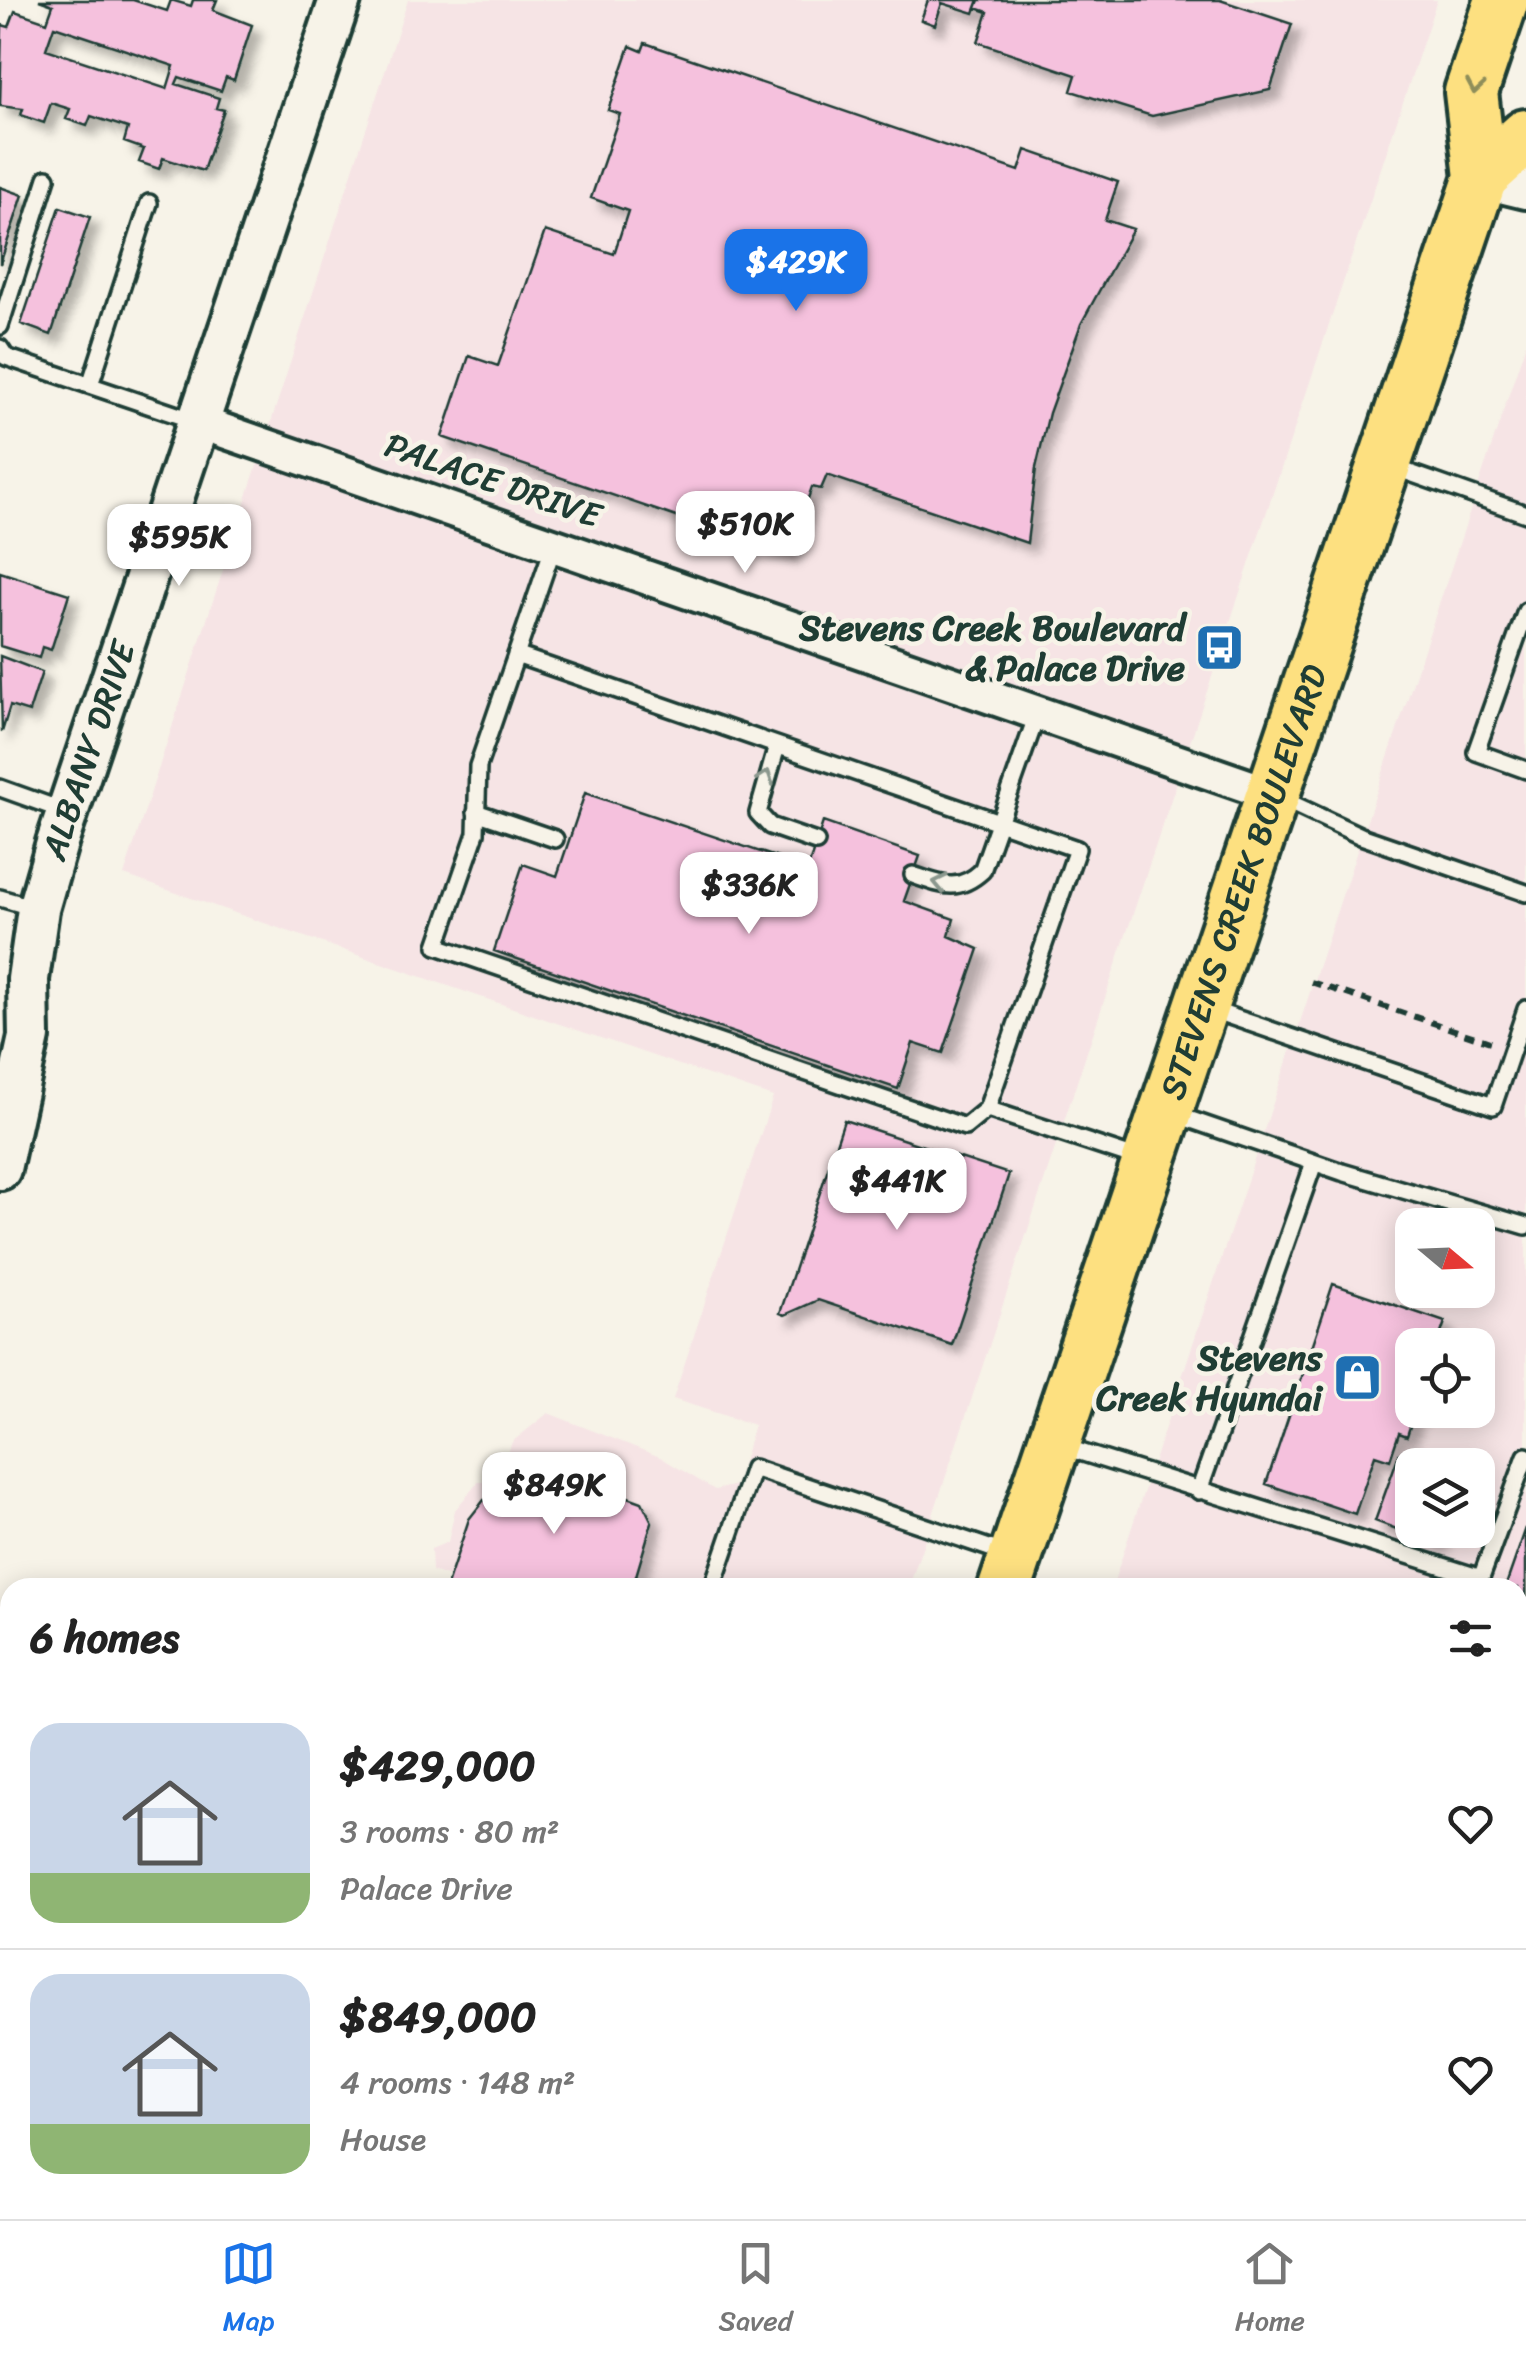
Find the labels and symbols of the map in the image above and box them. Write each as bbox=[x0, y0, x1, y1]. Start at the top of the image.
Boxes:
one-way arrow bbox=[1465, 79, 1486, 95]
pin: $429K bbox=[726, 229, 866, 314]
street label: PALACE DRIVE bbox=[376, 414, 612, 547]
pin: $510K bbox=[675, 491, 815, 576]
pin: $595K bbox=[109, 504, 249, 589]
place label: Stevens Creek Boulevard & Palace Drive bbox=[798, 597, 1189, 699]
bus stop icon: Stevens Creek Boulevard & Palace Drive bbox=[1194, 622, 1246, 674]
street label: ALBANY DRIVE bbox=[22, 630, 154, 868]
street label: STEVENS CREEK BOULEVARD bbox=[1141, 656, 1345, 1108]
one-way arrow bbox=[754, 770, 774, 787]
pin: $336K bbox=[679, 852, 819, 937]
one-way arrow bbox=[932, 873, 949, 894]
pin: $441K bbox=[827, 1148, 967, 1233]
north arrow bbox=[1395, 1208, 1495, 1308]
place label: Stevens Creek Hyundai bbox=[1095, 1327, 1324, 1429]
shop icon: Stevens Creek Hyundai bbox=[1331, 1352, 1383, 1404]
pin: $849K bbox=[484, 1452, 624, 1537]

